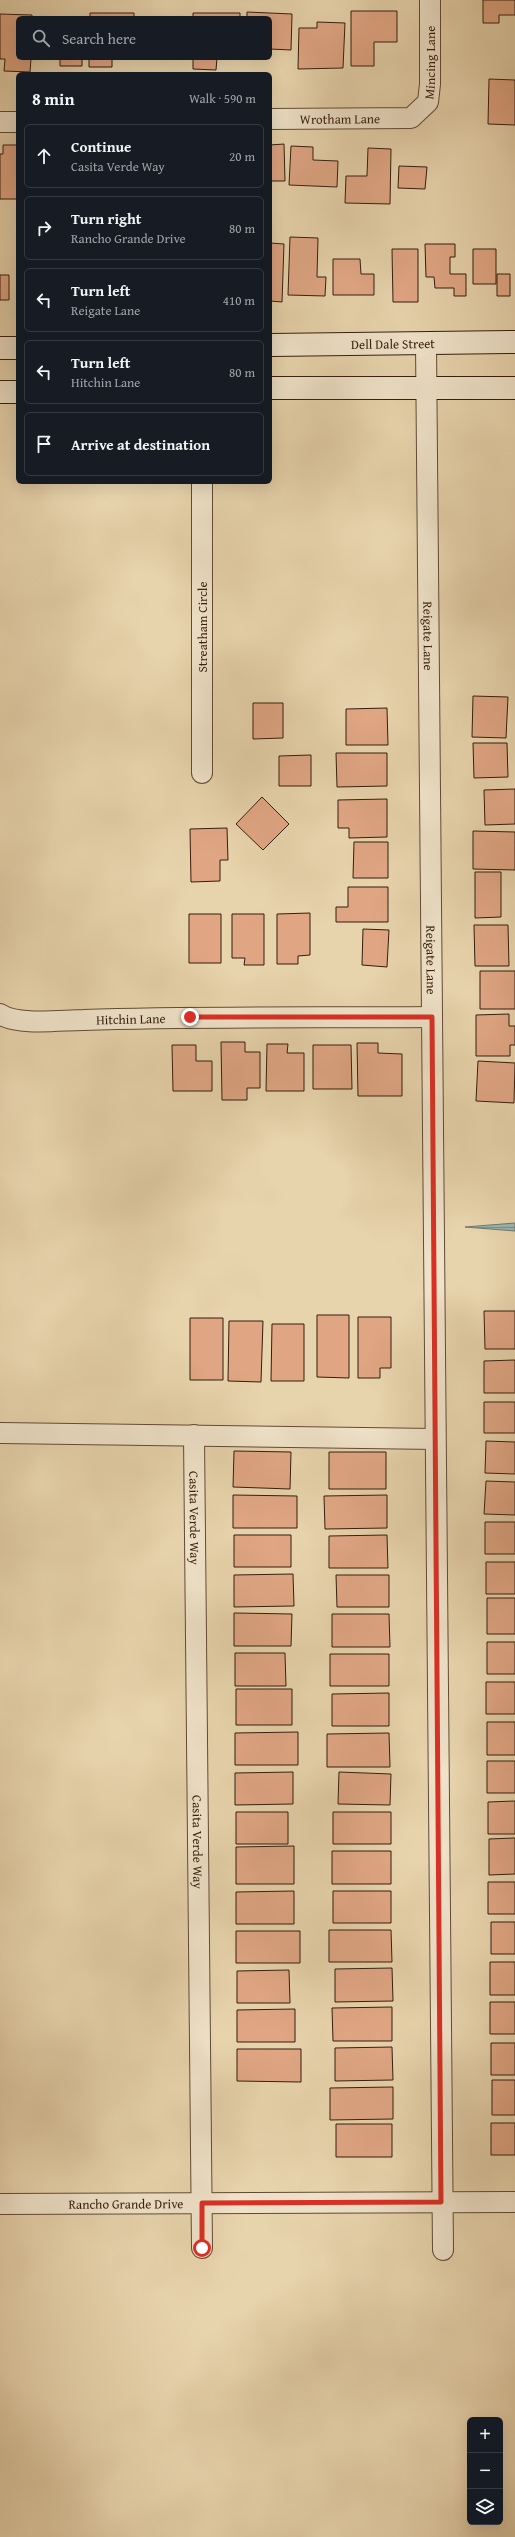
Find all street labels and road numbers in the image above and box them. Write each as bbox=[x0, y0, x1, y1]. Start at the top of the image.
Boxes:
street label: Mincing Lane bbox=[419, 26, 440, 100]
street label: Wrotham Lane bbox=[300, 109, 380, 128]
street label: Dell Dale Street bbox=[351, 333, 435, 354]
street label: Streatham Circle bbox=[193, 581, 212, 673]
street label: Reigate Lane bbox=[419, 601, 438, 671]
street label: Reigate Lane bbox=[422, 925, 441, 995]
street label: Hitchin Lane bbox=[96, 1009, 166, 1029]
street label: Casita Verde Way bbox=[185, 1471, 205, 1566]
street label: Casita Verde Way bbox=[188, 1795, 208, 1890]
street label: Rancho Grande Drive bbox=[69, 2194, 183, 2213]

